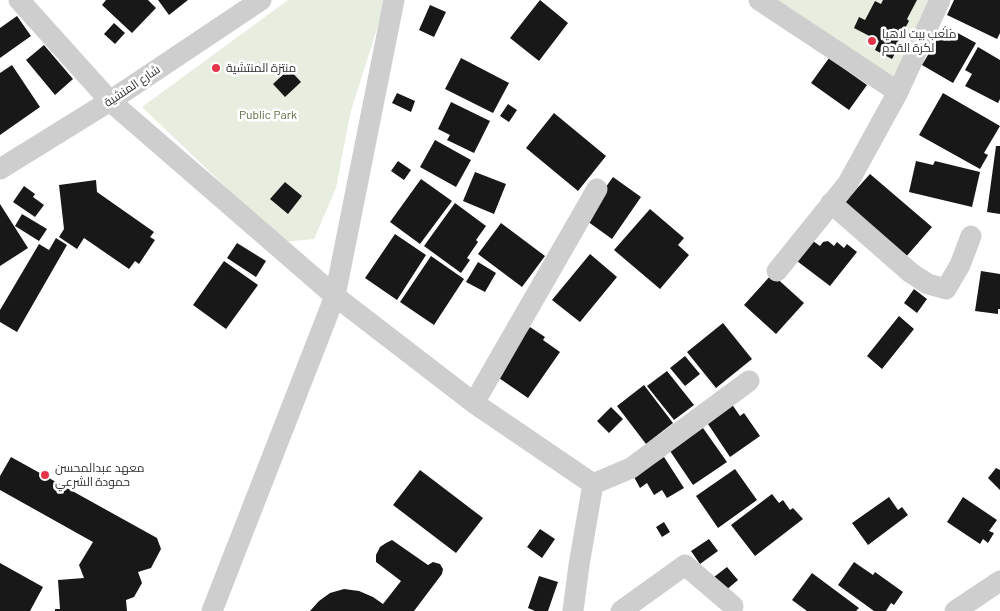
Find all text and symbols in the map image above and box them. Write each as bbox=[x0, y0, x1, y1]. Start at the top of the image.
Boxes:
place label: ملعب بيت لاهيا لكرة القدم bbox=[882, 27, 957, 55]
marker: ملعب بيت لاهيا لكرة القدم bbox=[866, 35, 878, 47]
place label: منتزة المنتشية bbox=[226, 61, 296, 75]
street label: شارع المنشية bbox=[101, 62, 163, 110]
marker: منتزة المنتشية bbox=[210, 62, 222, 74]
park label: Public Park bbox=[239, 108, 297, 122]
place label: معهد عبدالمحسن حمودة الشرعي bbox=[55, 461, 144, 489]
marker: معهد عبدالمحسن حمودة الشرعي bbox=[39, 469, 51, 481]

